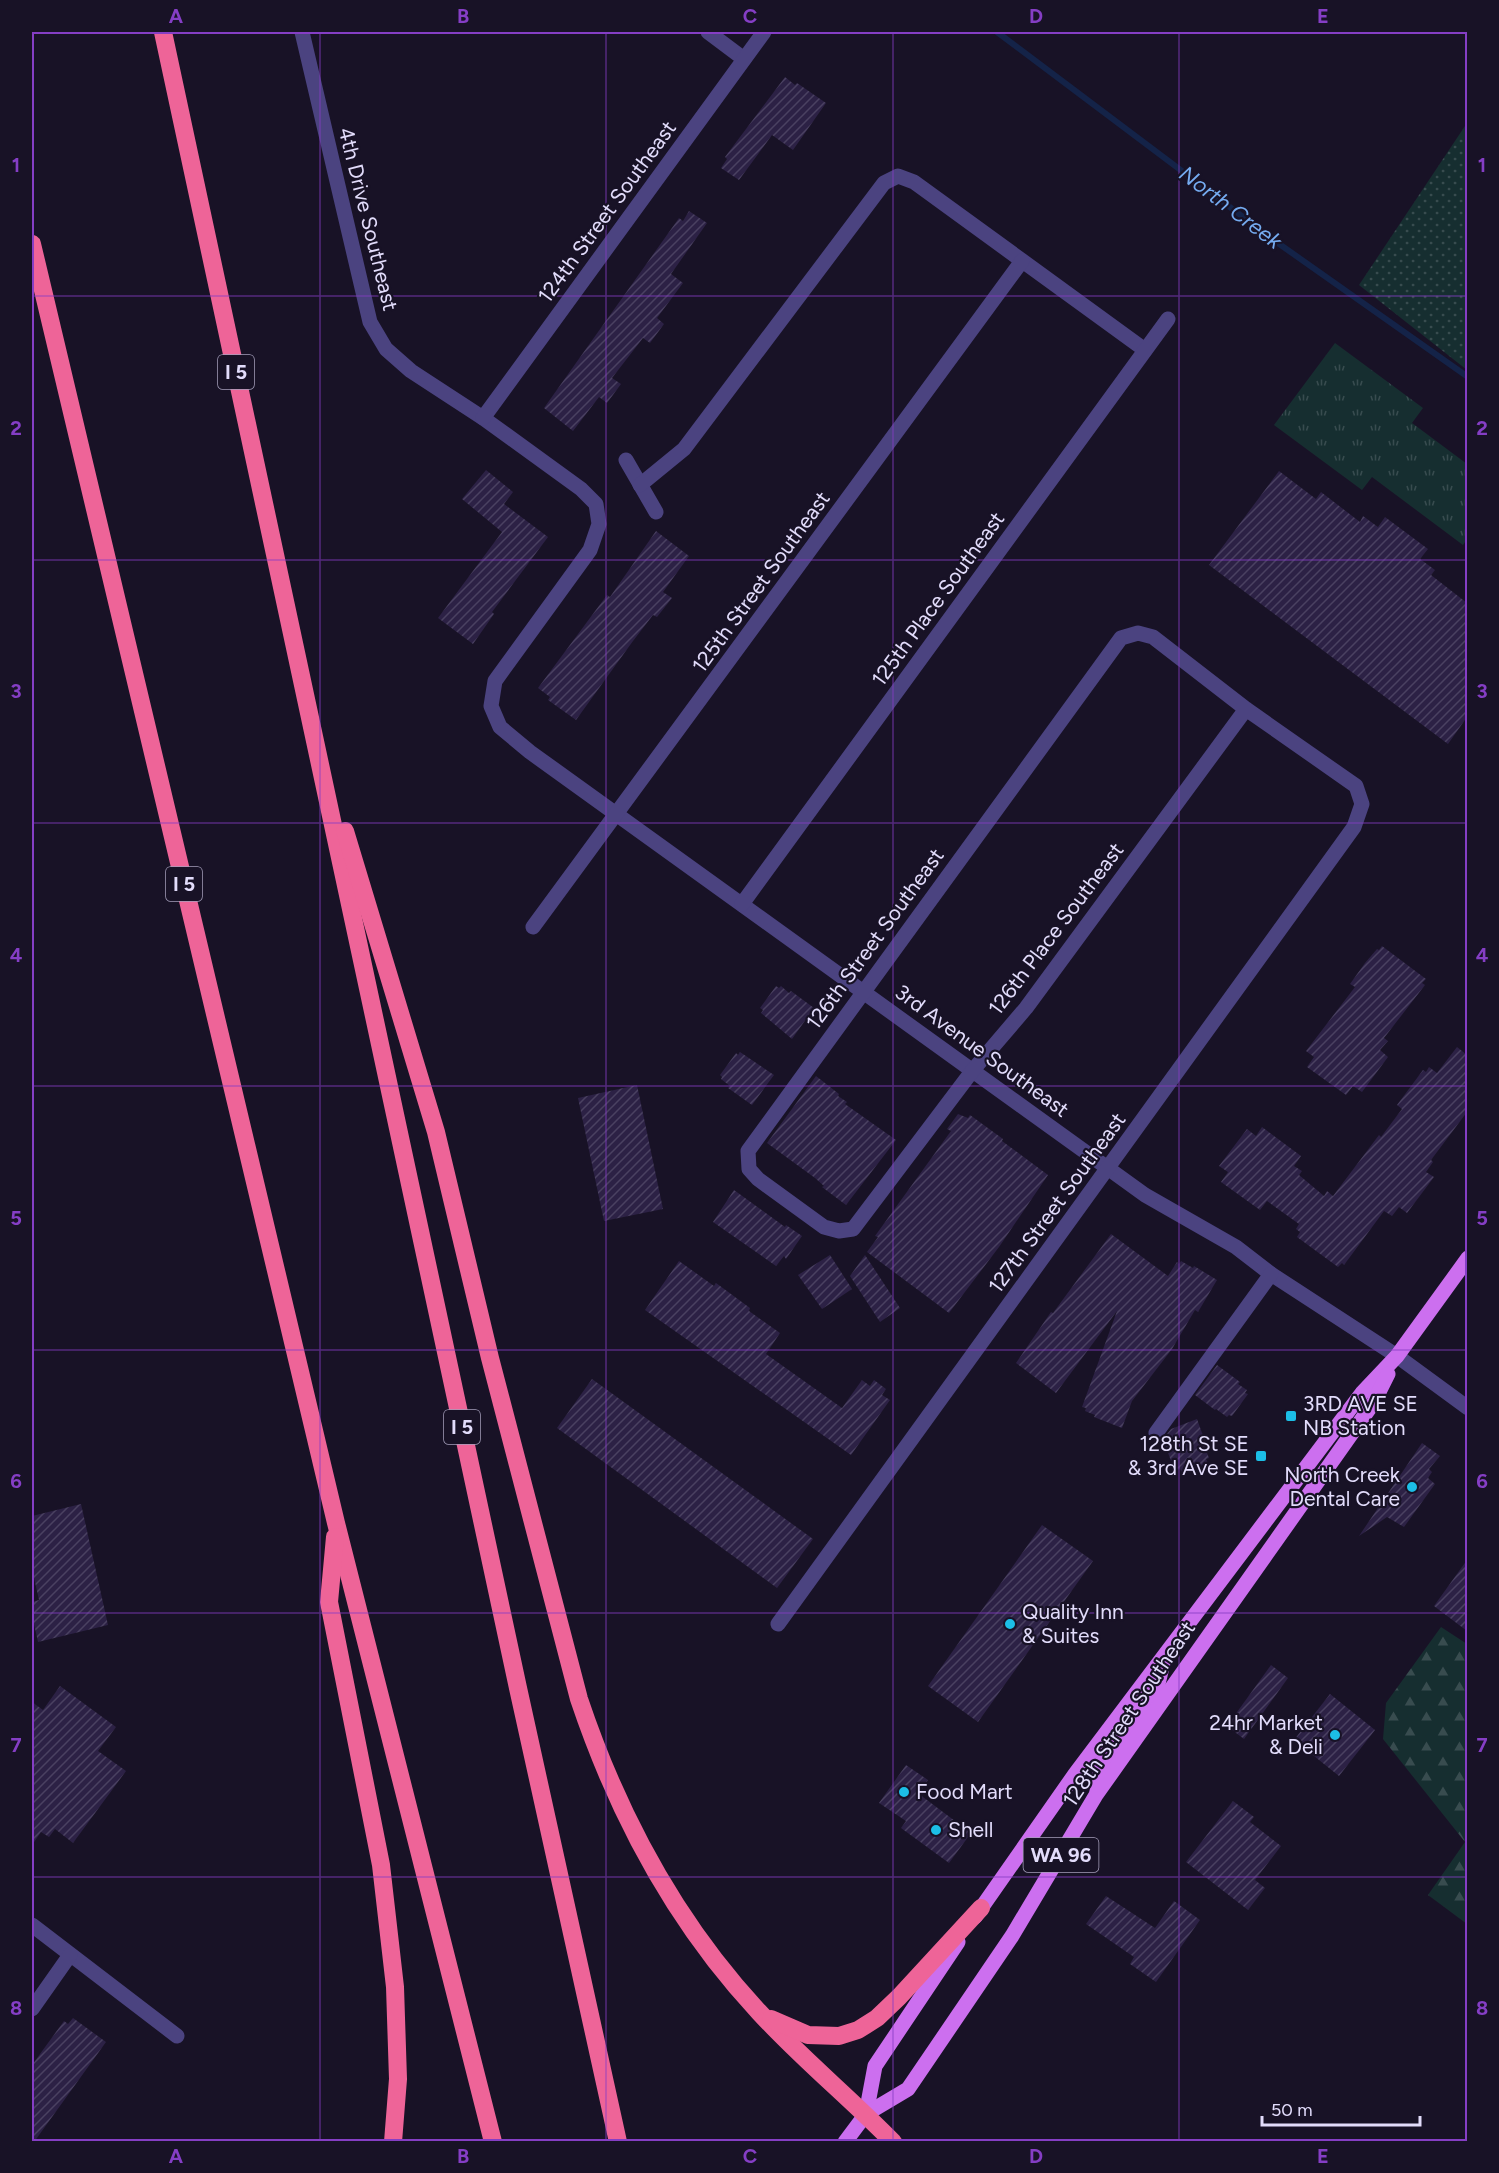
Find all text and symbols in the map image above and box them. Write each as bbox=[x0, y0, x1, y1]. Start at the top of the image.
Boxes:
text: A bbox=[169, 4, 184, 28]
text: B bbox=[457, 4, 469, 28]
text: C bbox=[743, 4, 757, 28]
text: D bbox=[1029, 4, 1043, 28]
text: E bbox=[1317, 4, 1329, 28]
street label: 124th Street Southeast bbox=[532, 116, 681, 307]
street label: 4th Drive Southeast bbox=[334, 125, 403, 313]
text: 1 bbox=[12, 153, 20, 177]
text: 1 bbox=[1478, 153, 1486, 177]
water label: North Creek bbox=[1174, 160, 1288, 256]
road number: I 5 bbox=[218, 355, 254, 389]
text: 2 bbox=[10, 416, 22, 440]
text: 2 bbox=[1476, 416, 1488, 440]
street label: 125th Street Southeast bbox=[687, 486, 835, 677]
street label: 125th Place Southeast bbox=[866, 507, 1009, 691]
text: 3 bbox=[10, 679, 22, 703]
text: 3 bbox=[1476, 679, 1488, 703]
street label: 126th Place Southeast bbox=[983, 838, 1129, 1020]
street label: 126th Street Southeast bbox=[801, 843, 949, 1034]
road number: I 5 bbox=[166, 867, 202, 901]
text: 4 bbox=[10, 943, 23, 967]
text: 4 bbox=[1476, 943, 1489, 967]
street label: 3rd Avenue Southeast bbox=[891, 979, 1074, 1122]
street label: 127th Street Southeast bbox=[983, 1108, 1130, 1298]
text: 5 bbox=[10, 1206, 22, 1230]
text: 5 bbox=[1476, 1206, 1488, 1230]
place label: 3RD AVE SE NB Station bbox=[1303, 1391, 1418, 1440]
marker: 3RD AVE SE NB Station bbox=[1284, 1409, 1298, 1423]
road number: I 5 bbox=[444, 1410, 480, 1444]
place label: 128th St SE & 3rd Ave SE bbox=[1128, 1431, 1249, 1480]
marker: 128th St SE & 3rd Ave SE bbox=[1254, 1449, 1268, 1463]
place label: North Creek Dental Care bbox=[1284, 1462, 1401, 1511]
text: 6 bbox=[10, 1469, 22, 1493]
text: 6 bbox=[1476, 1469, 1488, 1493]
marker: North Creek Dental Care bbox=[1405, 1480, 1419, 1494]
place label: Quality Inn & Suites bbox=[1022, 1599, 1124, 1648]
street label: 128th Street Southeast bbox=[1057, 1616, 1200, 1811]
marker: Quality Inn & Suites bbox=[1003, 1617, 1017, 1631]
place label: 24hr Market & Deli bbox=[1209, 1710, 1323, 1759]
marker: 24hr Market & Deli bbox=[1328, 1728, 1342, 1742]
text: 7 bbox=[10, 1733, 22, 1757]
text: 7 bbox=[1476, 1733, 1488, 1757]
place label: Food Mart bbox=[916, 1779, 1013, 1804]
marker: Food Mart bbox=[897, 1785, 911, 1799]
place label: Shell bbox=[948, 1817, 993, 1842]
marker: Shell bbox=[929, 1823, 943, 1837]
road number: WA 96 bbox=[1024, 1838, 1098, 1872]
text: 8 bbox=[10, 1996, 22, 2020]
text: 8 bbox=[1476, 1996, 1488, 2020]
scale bar bbox=[1262, 2089, 1420, 2127]
text: 50 m bbox=[1271, 2099, 1313, 2121]
text: A bbox=[169, 2144, 184, 2168]
text: B bbox=[457, 2144, 469, 2168]
text: C bbox=[743, 2144, 757, 2168]
text: D bbox=[1029, 2144, 1043, 2168]
text: E bbox=[1317, 2144, 1329, 2168]

